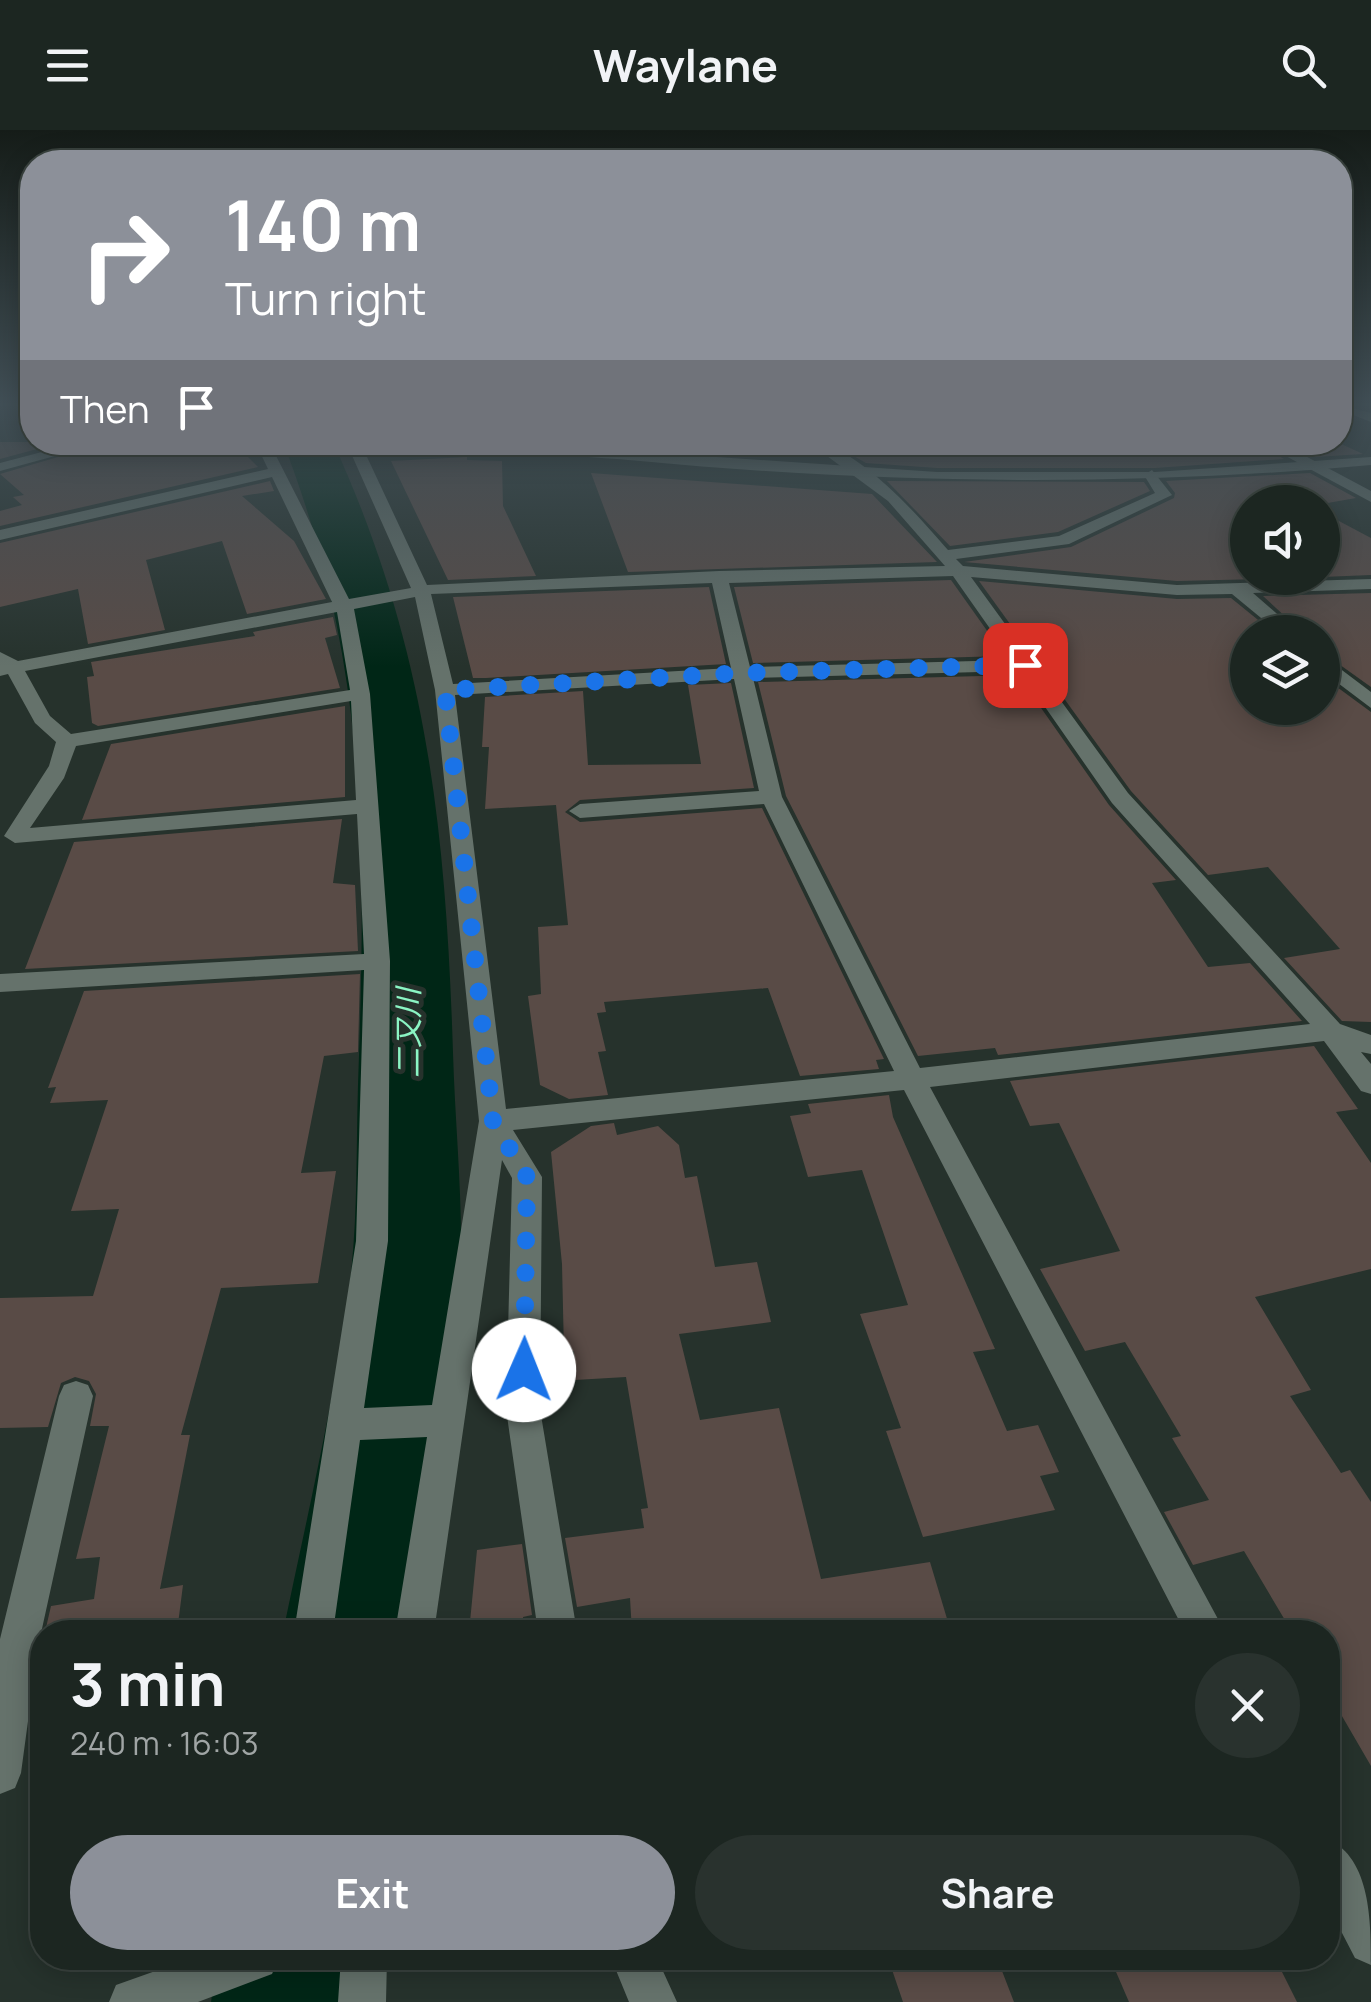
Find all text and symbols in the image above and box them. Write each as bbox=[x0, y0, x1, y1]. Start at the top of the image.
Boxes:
text: Waylane bbox=[593, 34, 778, 96]
icon: menu bbox=[40, 38, 95, 93]
icon: search bbox=[1276, 38, 1331, 93]
text: 140 m bbox=[225, 176, 421, 272]
icon: right bbox=[60, 190, 190, 320]
text: Turn right bbox=[225, 267, 426, 329]
icon: arrive bbox=[169, 380, 224, 435]
text: Then bbox=[60, 382, 149, 434]
map controls bbox=[1230, 485, 1340, 725]
button: sound bbox=[1230, 485, 1340, 595]
button: layers bbox=[1230, 615, 1340, 725]
pin bbox=[983, 623, 1068, 708]
icon: arrive bbox=[998, 638, 1053, 693]
water label: 二又川 bbox=[387, 985, 428, 1078]
position arrow bbox=[472, 1318, 576, 1422]
text: 3 min bbox=[70, 1642, 225, 1724]
button: close bbox=[1195, 1653, 1300, 1758]
text: 240 m · 16:03 bbox=[70, 1721, 259, 1765]
button: Exit bbox=[70, 1835, 675, 1950]
button: Share bbox=[695, 1835, 1300, 1950]

